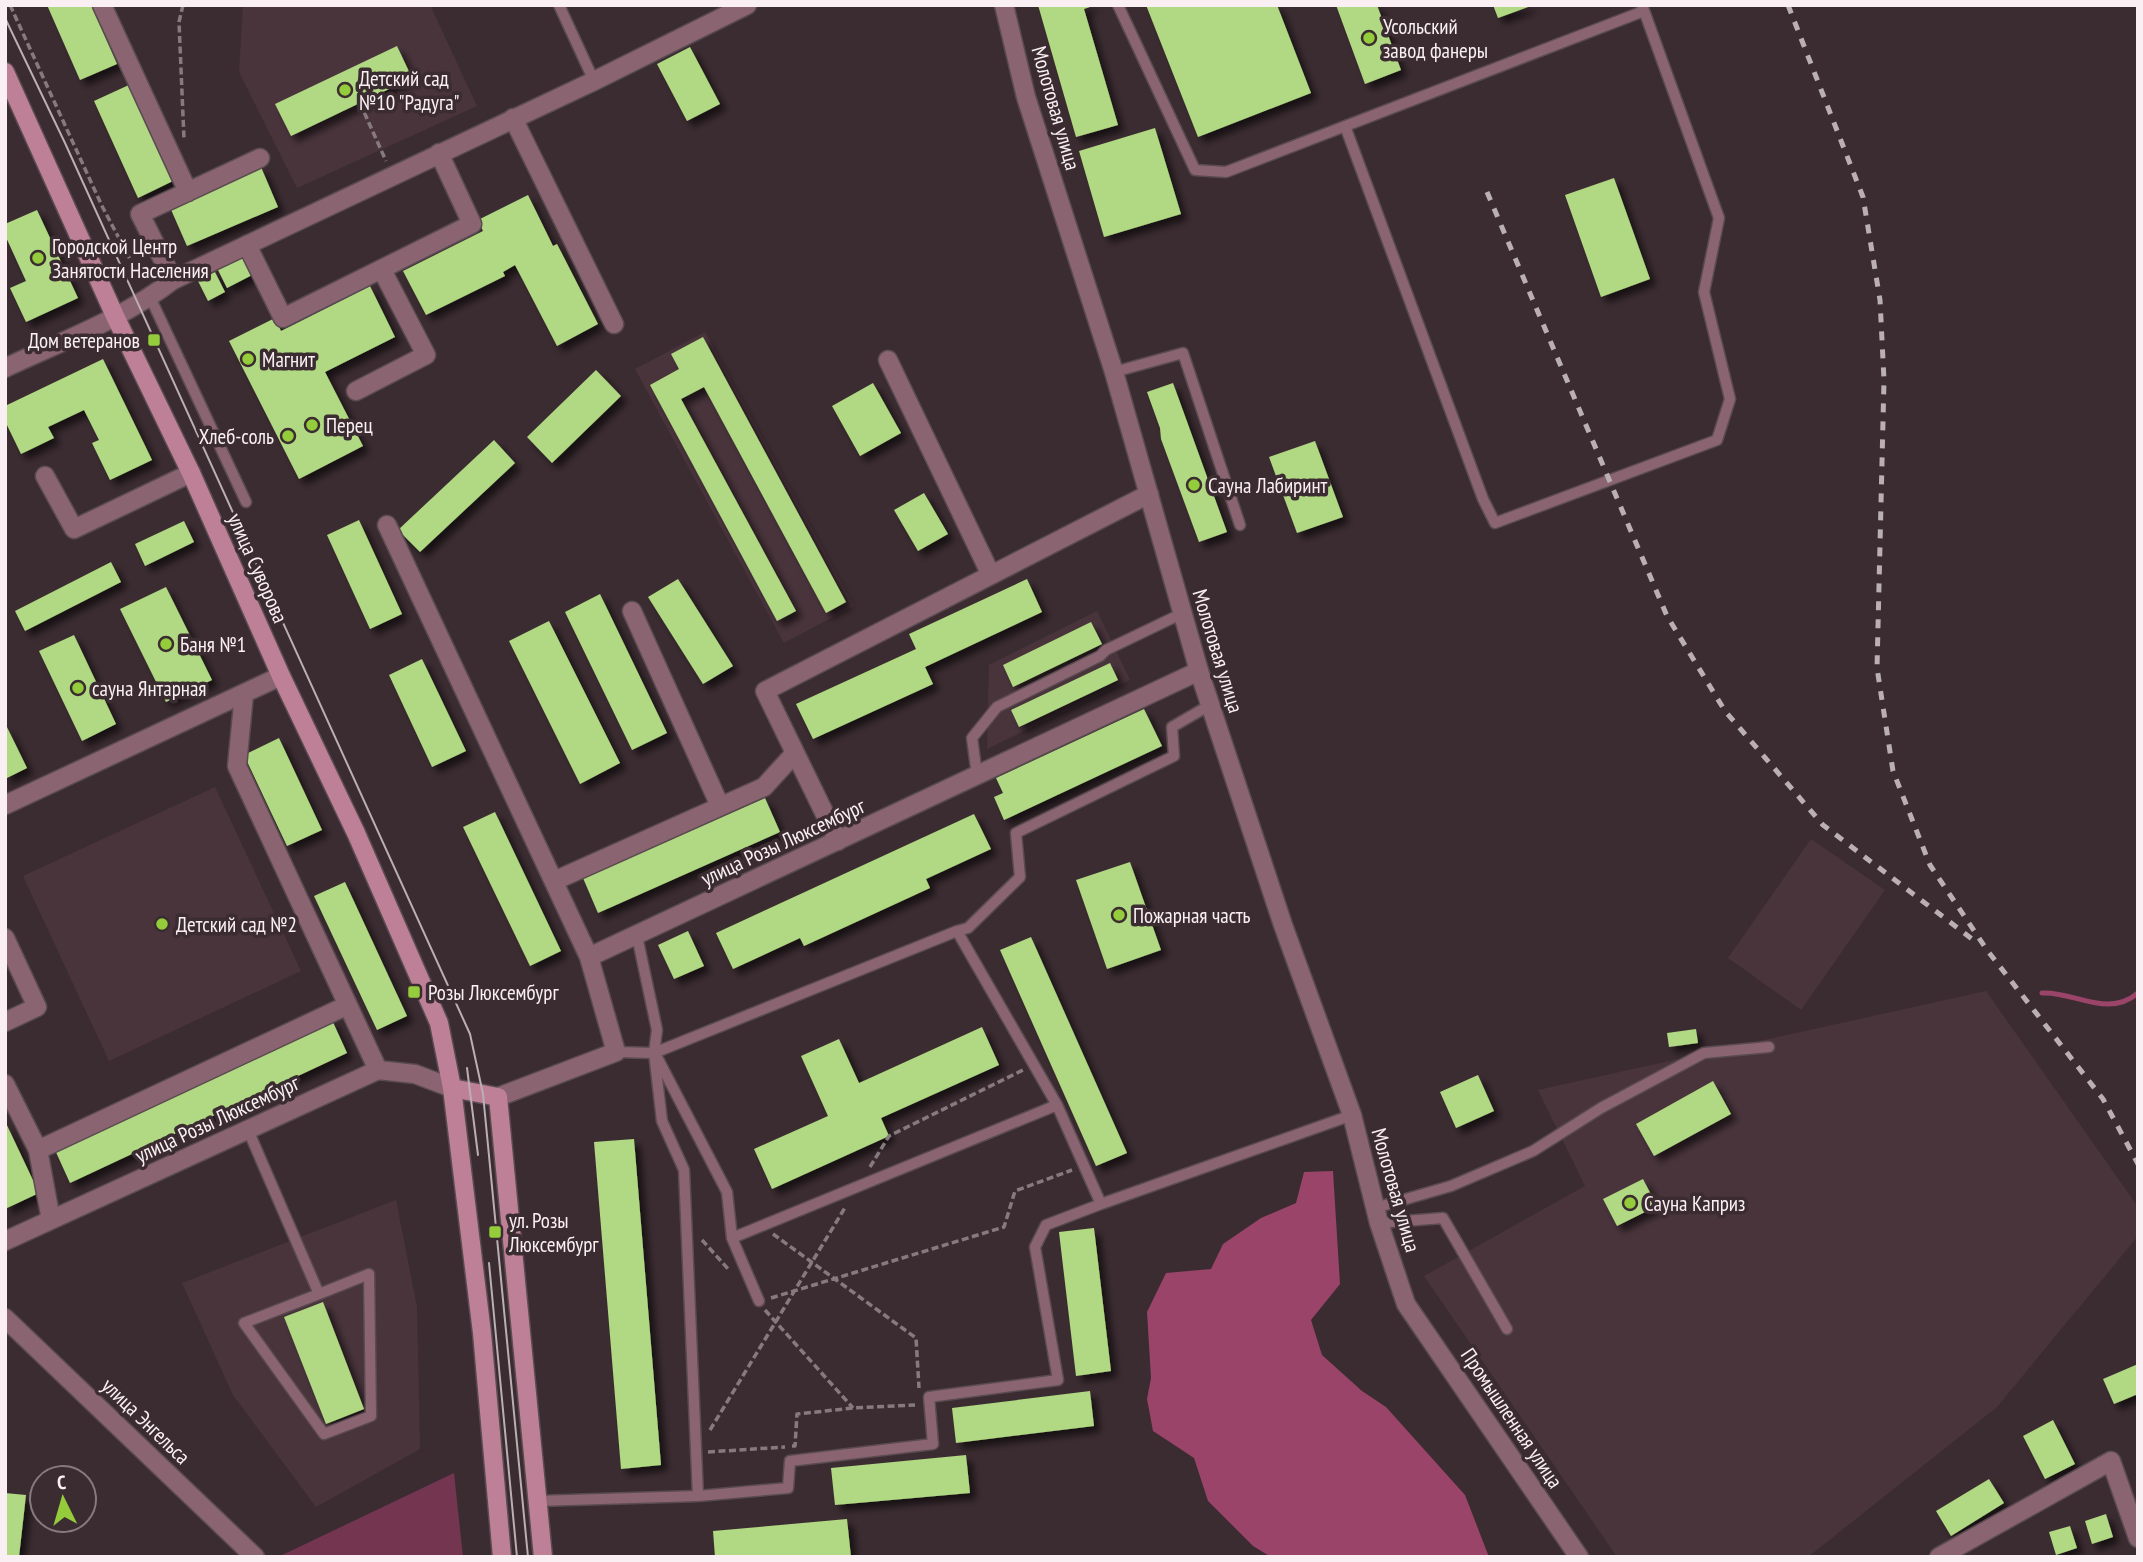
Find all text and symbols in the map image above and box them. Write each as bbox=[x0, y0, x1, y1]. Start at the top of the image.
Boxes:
place label: Усольский завод фанеры bbox=[1383, 13, 1488, 64]
marker: Усольский завод фанеры bbox=[1361, 30, 1377, 46]
street label: Молотовая улица bbox=[1025, 43, 1087, 173]
place label: Детский сад №10 "Радуга" bbox=[359, 65, 460, 116]
marker: Детский сад №10 "Радуга" bbox=[337, 82, 353, 98]
place label: Городской Центр Занятости Населения bbox=[52, 233, 209, 284]
marker: Городской Центр Занятости Населения bbox=[30, 250, 46, 266]
place label: Дом ветеранов bbox=[28, 327, 140, 354]
marker: Дом ветеранов bbox=[146, 332, 162, 348]
place label: Магнит bbox=[262, 346, 315, 373]
marker: Магнит bbox=[240, 351, 256, 367]
place label: Перец bbox=[326, 412, 373, 439]
marker: Перец bbox=[304, 417, 320, 433]
place label: Хлеб-соль bbox=[199, 423, 274, 450]
marker: Хлеб-соль bbox=[280, 428, 296, 444]
place label: Сауна Лабиринт bbox=[1208, 472, 1328, 499]
marker: Сауна Лабиринт bbox=[1186, 477, 1202, 493]
street label: улица Суворова bbox=[222, 509, 294, 627]
street label: Молотовая улица bbox=[1186, 586, 1250, 716]
place label: Баня №1 bbox=[180, 631, 246, 658]
marker: Баня №1 bbox=[158, 636, 174, 652]
place label: сауна Янтарная bbox=[92, 675, 206, 702]
marker: сауна Янтарная bbox=[70, 680, 86, 696]
street label: улица Розы Люксембург bbox=[697, 792, 870, 892]
place label: Пожарная часть bbox=[1133, 902, 1251, 929]
marker: Пожарная часть bbox=[1111, 907, 1127, 923]
place label: Детский сад №2 bbox=[176, 911, 297, 938]
marker: Детский сад №2 bbox=[154, 916, 170, 932]
place label: Розы Люксембург bbox=[428, 979, 559, 1006]
marker: Розы Люксембург bbox=[406, 984, 422, 1000]
street label: улица Розы Люксембург bbox=[131, 1069, 304, 1169]
street label: Молотовая улица bbox=[1365, 1125, 1427, 1255]
place label: Сауна Каприз bbox=[1644, 1190, 1745, 1217]
marker: Сауна Каприз bbox=[1622, 1195, 1638, 1211]
place label: ул. Розы Люксембург bbox=[508, 1207, 599, 1258]
marker: ул. Розы Люксембург bbox=[487, 1224, 503, 1240]
street label: Промышленная улица bbox=[1455, 1343, 1569, 1493]
street label: улица Энгельса bbox=[96, 1372, 196, 1470]
north arrow bbox=[28, 1464, 98, 1534]
text: С bbox=[56, 1470, 67, 1494]

